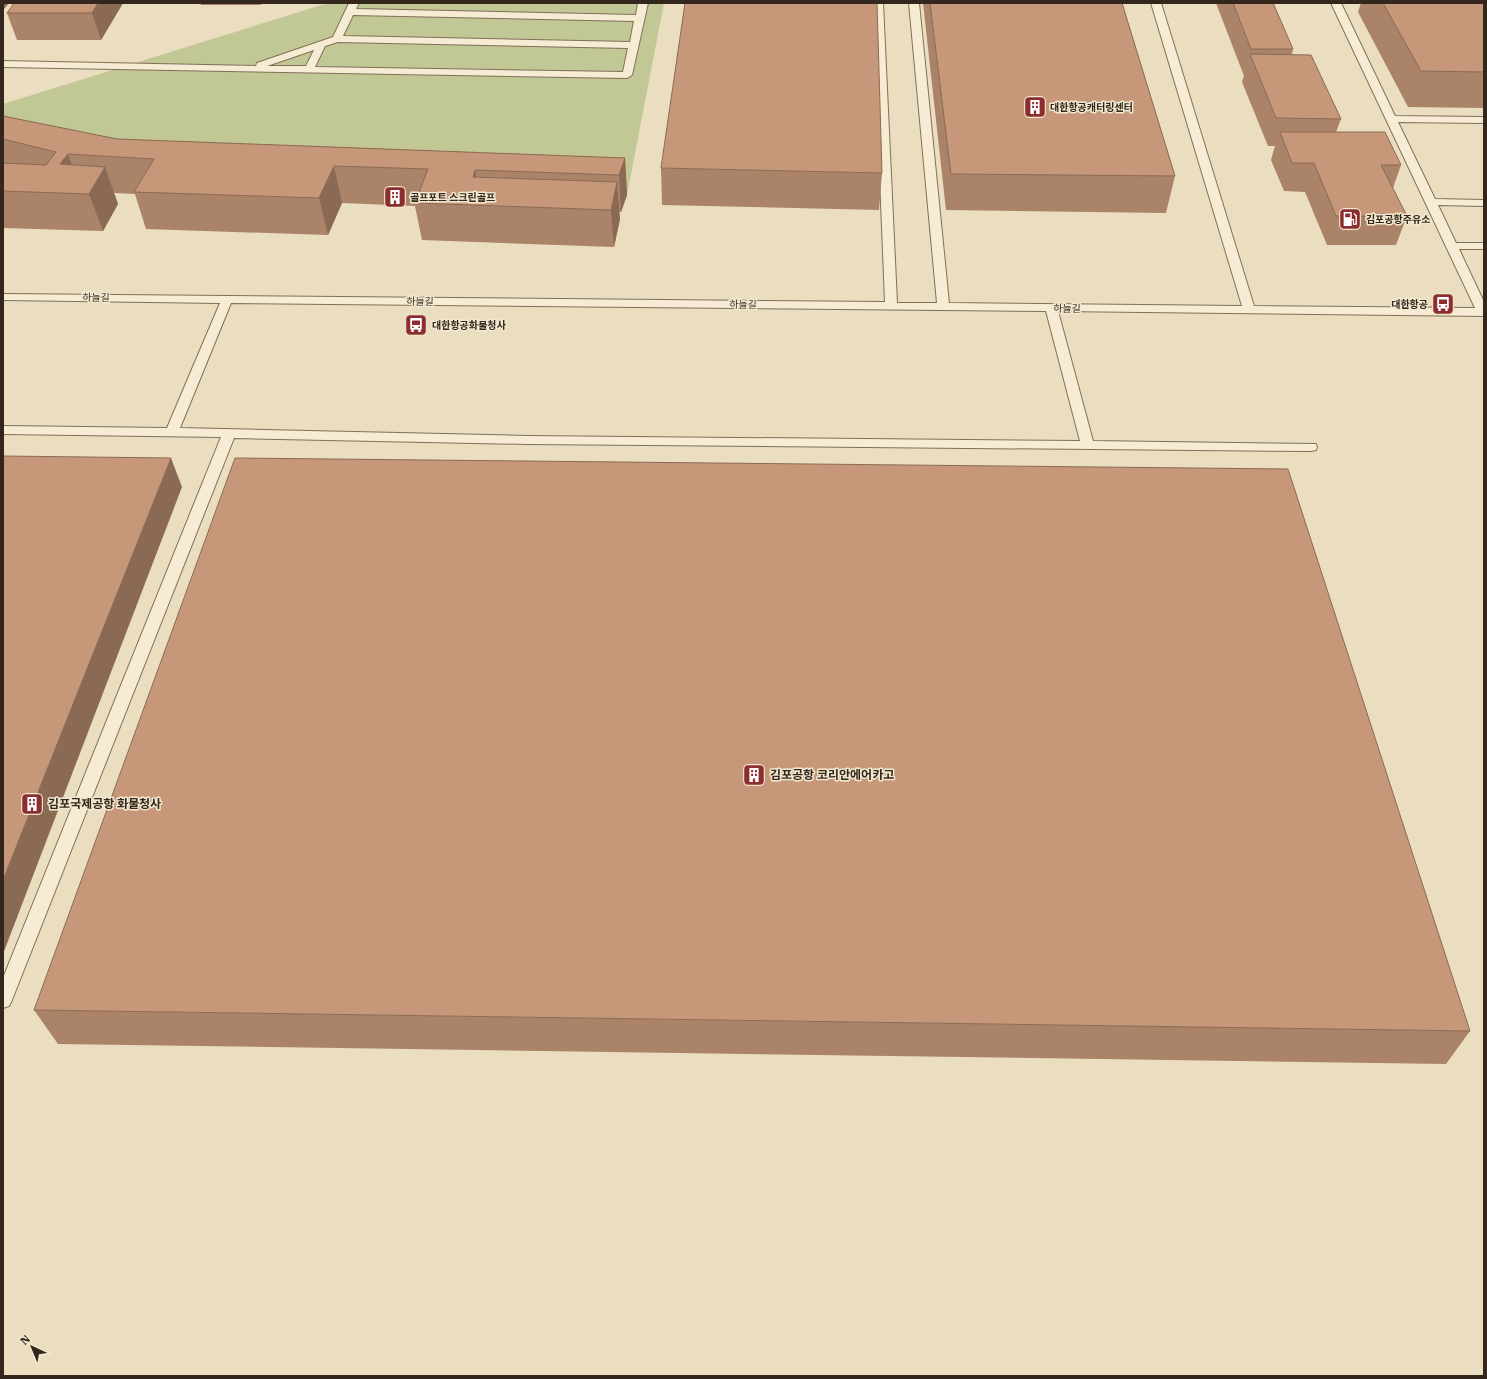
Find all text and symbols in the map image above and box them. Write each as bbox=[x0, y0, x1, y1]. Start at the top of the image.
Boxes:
building icon: 대한항공캐터링센터 bbox=[1022, 94, 1048, 120]
place label: 대한항공캐터링센터 bbox=[1050, 101, 1133, 114]
building icon: 골프포트 스크린골프 bbox=[382, 184, 408, 210]
place label: 골프포트 스크린골프 bbox=[410, 191, 495, 204]
fuel station icon: 김포공항주유소 bbox=[1337, 206, 1363, 232]
place label: 김포공항주유소 bbox=[1366, 213, 1430, 226]
street label: 하늘길 bbox=[82, 291, 110, 304]
bus stop icon: 대한항공 bbox=[1430, 291, 1456, 317]
street label: 하늘길 bbox=[406, 295, 434, 308]
street label: 하늘길 bbox=[729, 298, 757, 311]
place label: 대한항공 bbox=[1391, 298, 1428, 311]
street label: 하늘길 bbox=[1053, 302, 1081, 315]
bus stop icon: 대한항공화물청사 bbox=[403, 312, 429, 338]
place label: 대한항공화물청사 bbox=[432, 319, 506, 332]
building icon: 김포공항 코리안에어카고 bbox=[741, 762, 767, 788]
place label: 김포공항 코리안에어카고 bbox=[770, 767, 894, 782]
building icon: 김포국제공항 화물청사 bbox=[19, 791, 45, 817]
place label: 김포국제공항 화물청사 bbox=[48, 796, 161, 811]
north arrow bbox=[12, 1327, 52, 1367]
text: N bbox=[17, 1332, 33, 1348]

